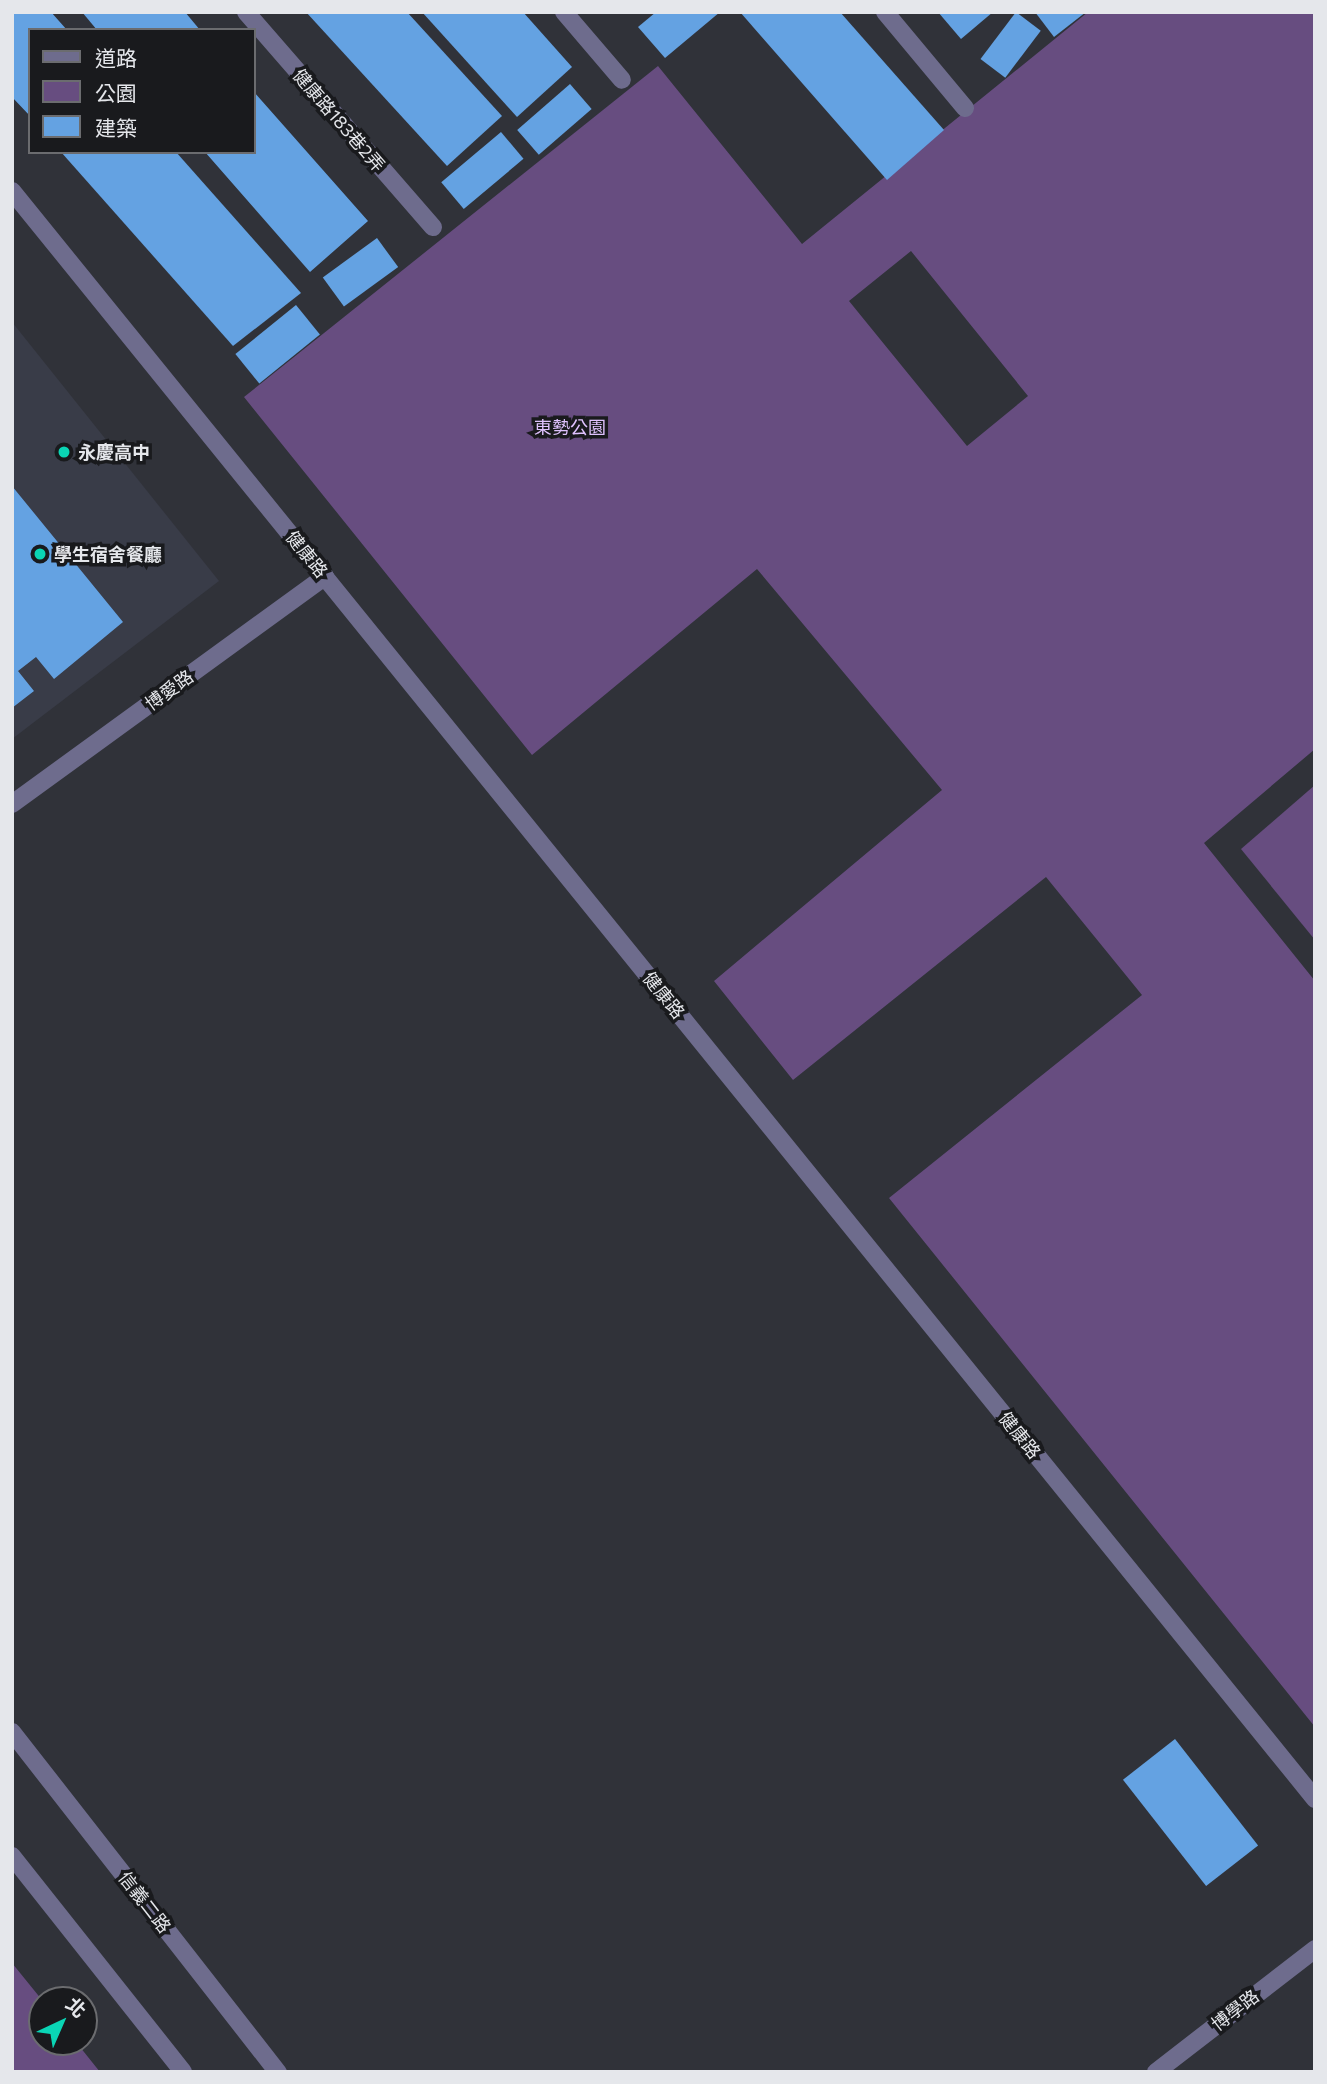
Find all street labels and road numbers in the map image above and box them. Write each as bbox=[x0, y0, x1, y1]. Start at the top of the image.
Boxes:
street label: 健康路183巷2弄 bbox=[289, 64, 389, 176]
street label: 健康路 bbox=[282, 526, 332, 582]
street label: 博愛路 bbox=[141, 665, 197, 715]
street label: 健康路 bbox=[639, 967, 689, 1023]
street label: 健康路 bbox=[995, 1407, 1045, 1463]
street label: 信義二路 bbox=[114, 1867, 176, 1937]
street label: 博學路 bbox=[1207, 1985, 1263, 2035]

